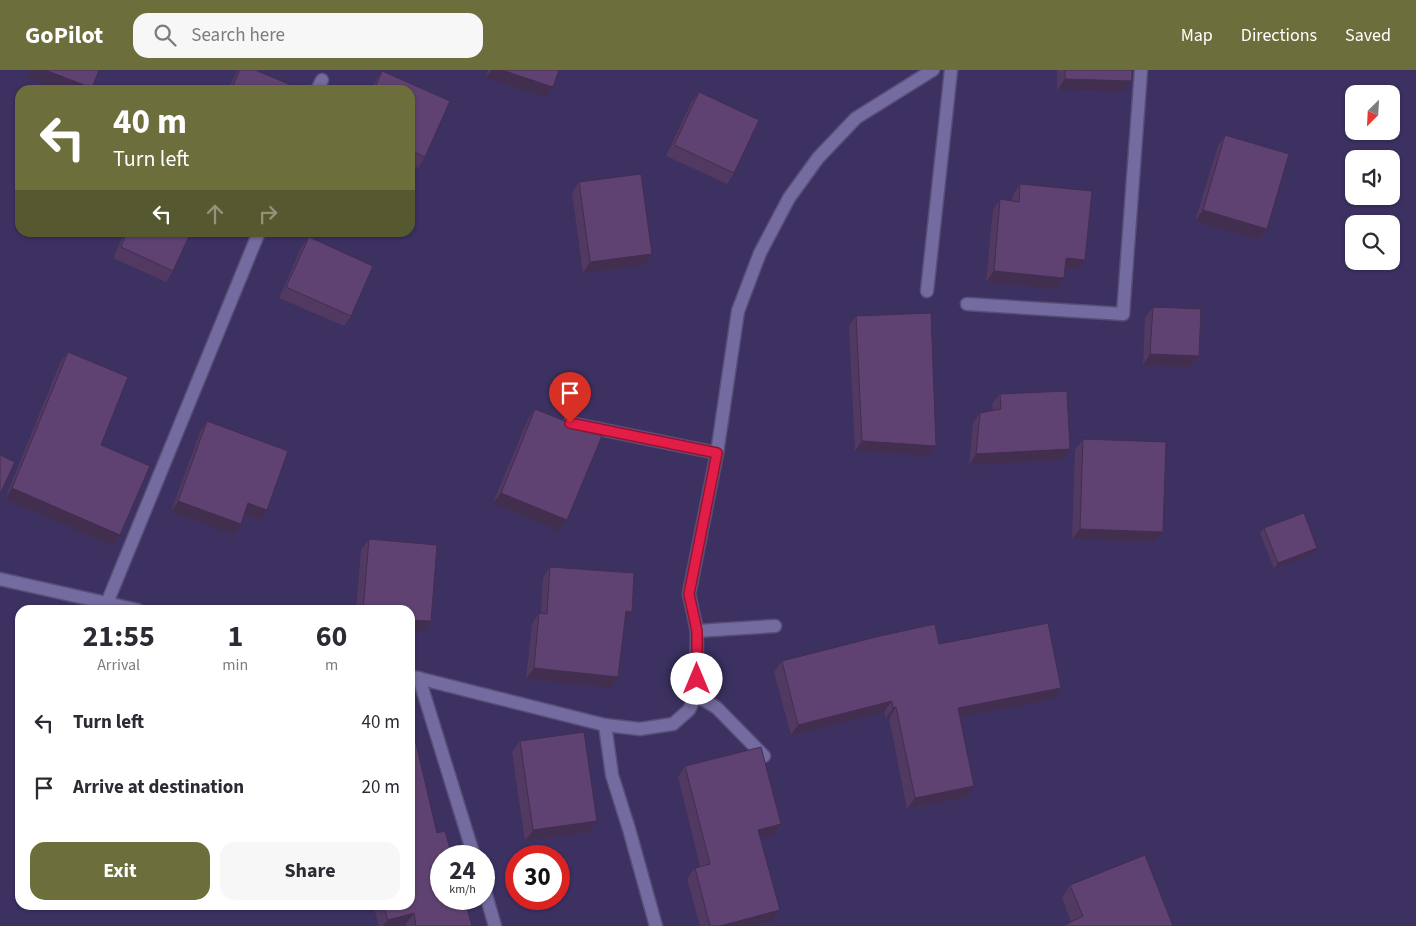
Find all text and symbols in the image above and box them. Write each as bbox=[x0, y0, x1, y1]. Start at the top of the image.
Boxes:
search box bbox=[133, 13, 483, 58]
text: GoPilot bbox=[25, 18, 103, 53]
icon: search bbox=[151, 21, 179, 49]
text: Search here bbox=[191, 22, 285, 49]
text: Map bbox=[1181, 23, 1213, 48]
text: Directions bbox=[1241, 23, 1317, 48]
text: Saved bbox=[1345, 23, 1391, 48]
north arrow bbox=[1345, 85, 1400, 140]
map controls bbox=[1345, 85, 1400, 270]
text: 40 m bbox=[113, 97, 187, 147]
icon: left bbox=[30, 105, 95, 170]
text: Turn left bbox=[113, 143, 189, 175]
button: sound bbox=[1345, 150, 1400, 205]
icon: left bbox=[148, 200, 176, 228]
icon: ahead bbox=[201, 200, 229, 228]
icon: right bbox=[254, 200, 282, 228]
button: search bbox=[1345, 215, 1400, 270]
pin bbox=[549, 372, 591, 423]
icon: arrive bbox=[556, 379, 584, 407]
text: 21:55 bbox=[82, 615, 155, 658]
text: 1 bbox=[227, 615, 243, 658]
text: 60 bbox=[316, 615, 347, 658]
position arrow bbox=[670, 652, 722, 704]
text: Arrival bbox=[97, 654, 140, 676]
text: min bbox=[222, 654, 248, 676]
text: m bbox=[325, 654, 338, 676]
icon: left bbox=[30, 709, 58, 737]
text: Turn left bbox=[73, 709, 144, 736]
text: 40 m bbox=[362, 709, 400, 736]
icon: arrive bbox=[30, 774, 58, 802]
text: Arrive at destination bbox=[73, 774, 244, 801]
text: 20 m bbox=[362, 774, 400, 801]
button: Exit bbox=[30, 842, 210, 900]
button: Share bbox=[220, 842, 400, 900]
speed limit sign: 30 bbox=[505, 845, 570, 910]
text: 24 bbox=[449, 853, 476, 889]
text: km/h bbox=[449, 881, 476, 898]

